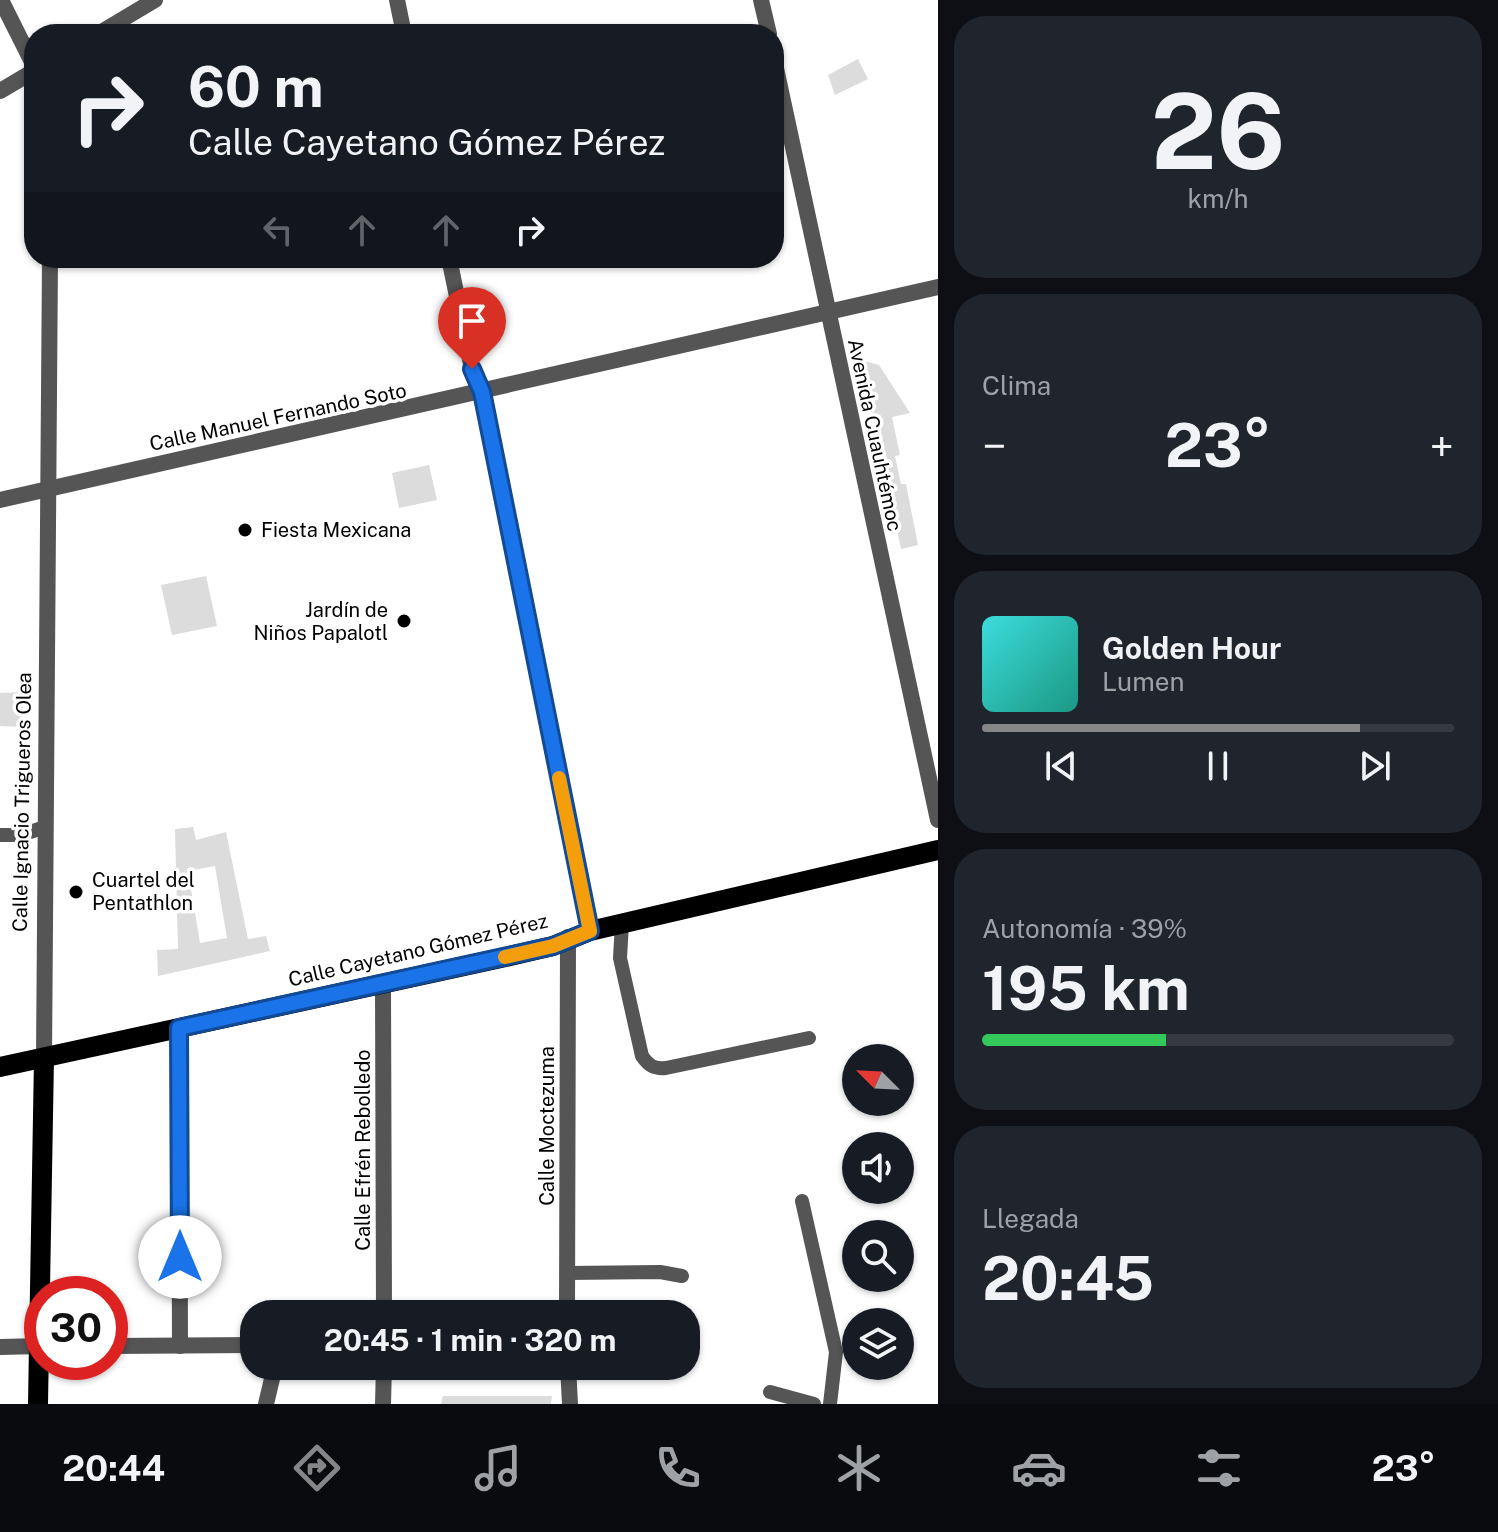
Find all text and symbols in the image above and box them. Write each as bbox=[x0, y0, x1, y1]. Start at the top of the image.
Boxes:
text: 60 m bbox=[188, 54, 324, 120]
icon: right bbox=[56, 56, 160, 160]
text: 26 bbox=[1151, 70, 1285, 192]
text: Calle Cayetano Gómez Pérez bbox=[188, 121, 665, 163]
text: km/h bbox=[1187, 183, 1249, 214]
icon: left bbox=[256, 208, 300, 252]
icon: ahead bbox=[340, 208, 384, 252]
icon: ahead bbox=[424, 208, 468, 252]
icon: right bbox=[508, 208, 552, 252]
pin bbox=[438, 287, 506, 369]
icon: arrive bbox=[450, 299, 494, 343]
street label: Avenida Cuauhtémoc bbox=[843, 337, 907, 533]
text: Clima bbox=[982, 370, 1051, 401]
street label: Calle Manuel Fernando Soto bbox=[147, 378, 409, 456]
text: 23° bbox=[1165, 410, 1271, 481]
text: − bbox=[982, 420, 1006, 472]
text: + bbox=[1430, 420, 1454, 472]
place label: Fiesta Mexicana bbox=[261, 518, 411, 542]
marker: Fiesta Mexicana bbox=[236, 521, 254, 539]
place label: Jardín de Niños Papalotl bbox=[253, 598, 388, 645]
marker: Jardín de Niños Papalotl bbox=[395, 612, 413, 630]
text: Golden Hour bbox=[1102, 630, 1281, 666]
text: Lumen bbox=[1102, 666, 1185, 697]
street label: Calle Ignacio Trigueros Olea bbox=[8, 672, 36, 932]
icon: previous bbox=[1039, 744, 1083, 788]
icon: pause bbox=[1196, 744, 1240, 788]
icon: next bbox=[1353, 744, 1397, 788]
place label: Cuartel del Pentathlon bbox=[92, 868, 195, 915]
marker: Cuartel del Pentathlon bbox=[67, 883, 85, 901]
street label: Calle Cayetano Gómez Pérez bbox=[286, 908, 550, 992]
text: Autonomía · 39% bbox=[982, 913, 1187, 944]
text: 195 km bbox=[982, 953, 1190, 1024]
north arrow bbox=[842, 1044, 914, 1116]
map controls bbox=[842, 1044, 914, 1380]
street label: Calle Moctezuma bbox=[535, 1046, 559, 1206]
street label: Calle Efrén Rebolledo bbox=[351, 1049, 375, 1251]
button: sound bbox=[842, 1132, 914, 1204]
text: Llegada bbox=[982, 1203, 1079, 1234]
position arrow bbox=[138, 1215, 222, 1299]
button: search bbox=[842, 1220, 914, 1292]
text: 20:45 bbox=[982, 1243, 1154, 1314]
speed limit sign: 30 bbox=[24, 1276, 128, 1380]
button: layers bbox=[842, 1308, 914, 1380]
text: 20:45 · 1 min · 320 m bbox=[324, 1322, 616, 1358]
icon: directions bbox=[289, 1440, 345, 1496]
icon: music bbox=[470, 1440, 526, 1496]
icon: phone bbox=[650, 1440, 706, 1496]
icon: climate bbox=[831, 1440, 887, 1496]
icon: car bbox=[1011, 1440, 1067, 1496]
icon: filters bbox=[1191, 1440, 1247, 1496]
text: 20:44 bbox=[62, 1447, 165, 1489]
text: 23° bbox=[1372, 1447, 1436, 1489]

